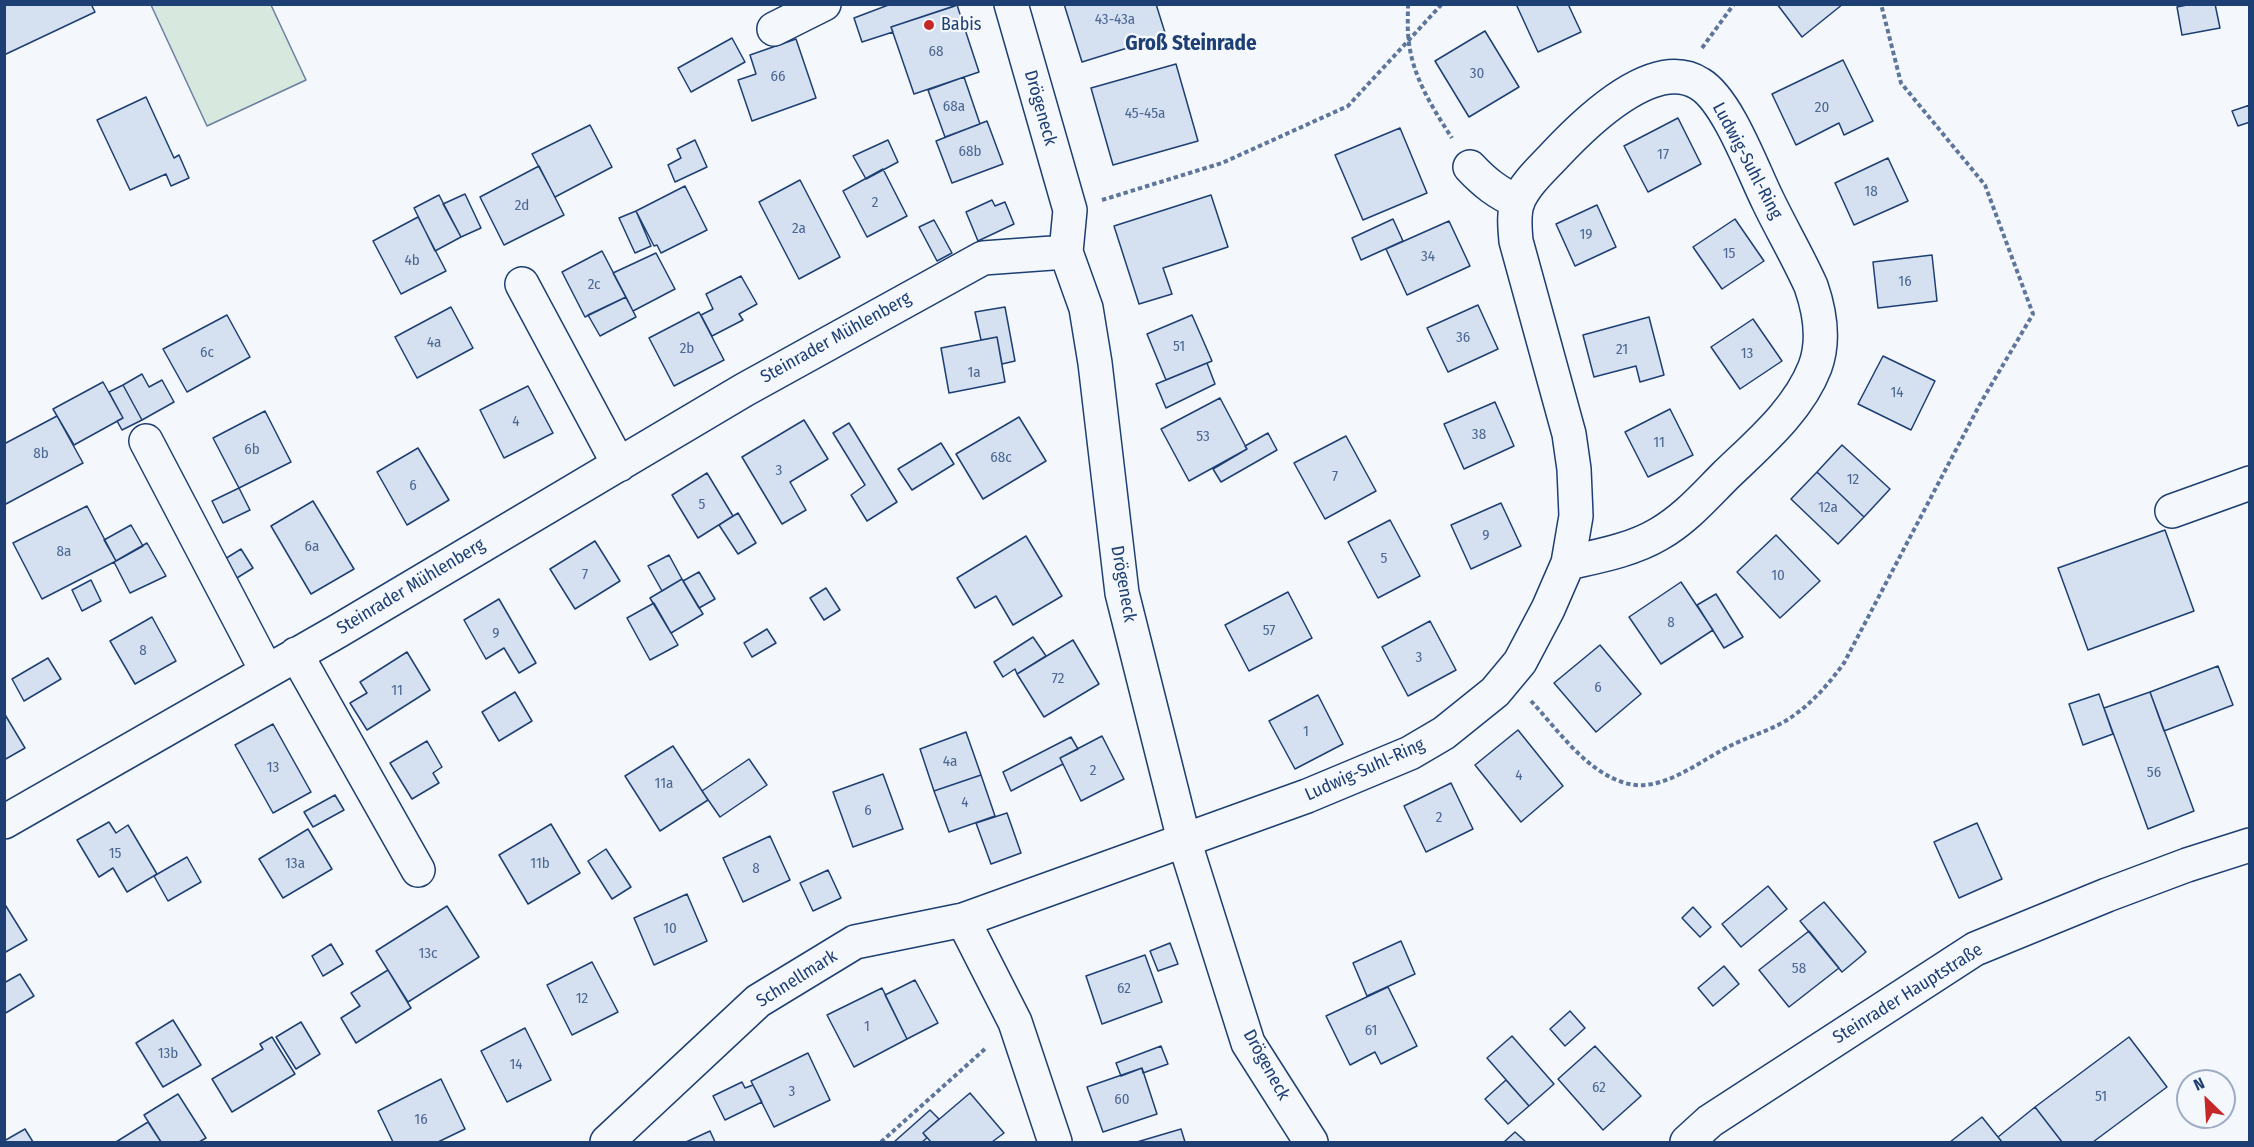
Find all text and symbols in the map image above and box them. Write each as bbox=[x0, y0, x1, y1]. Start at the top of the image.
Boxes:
house number: 43-43a bbox=[1095, 11, 1135, 29]
place label: Babis bbox=[941, 14, 981, 36]
marker: Babis bbox=[922, 18, 936, 32]
district label: Groß Steinrade bbox=[1125, 31, 1257, 57]
house number: 68 bbox=[929, 43, 943, 61]
house number: 30 bbox=[1470, 65, 1484, 83]
house number: 66 bbox=[771, 68, 785, 86]
street label: Drögeneck bbox=[1019, 68, 1061, 148]
house number: 68a bbox=[943, 98, 965, 116]
street label: Ludwig-Suhl-Ring bbox=[1707, 99, 1787, 223]
house number: 20 bbox=[1815, 99, 1829, 117]
house number: 45-45a bbox=[1125, 105, 1165, 123]
house number: 68b bbox=[959, 143, 981, 161]
house number: 17 bbox=[1657, 146, 1669, 164]
house number: 18 bbox=[1864, 183, 1878, 201]
house number: 2 bbox=[872, 194, 878, 212]
house number: 2d bbox=[515, 197, 529, 215]
house number: 2a bbox=[792, 220, 806, 238]
house number: 19 bbox=[1579, 226, 1593, 244]
house number: 15 bbox=[1723, 245, 1735, 263]
house number: 34 bbox=[1421, 248, 1435, 266]
house number: 4b bbox=[404, 252, 420, 270]
house number: 16 bbox=[1898, 273, 1912, 291]
house number: 2c bbox=[588, 276, 600, 294]
street label: Steinrader Mühlenberg bbox=[757, 288, 915, 388]
house number: 36 bbox=[1456, 329, 1470, 347]
house number: 4a bbox=[427, 334, 441, 352]
house number: 51 bbox=[1173, 338, 1185, 356]
house number: 2b bbox=[680, 340, 694, 358]
house number: 21 bbox=[1616, 341, 1628, 359]
house number: 6c bbox=[200, 344, 214, 362]
house number: 13 bbox=[1741, 345, 1753, 363]
house number: 1a bbox=[967, 364, 981, 382]
house number: 14 bbox=[1890, 384, 1904, 402]
house number: 4 bbox=[512, 413, 520, 431]
house number: 38 bbox=[1472, 426, 1486, 444]
house number: 53 bbox=[1196, 428, 1210, 446]
house number: 11 bbox=[1653, 434, 1665, 452]
house number: 6b bbox=[244, 441, 260, 459]
house number: 8b bbox=[33, 445, 49, 463]
house number: 68c bbox=[990, 449, 1012, 467]
house number: 3 bbox=[776, 462, 782, 480]
house number: 7 bbox=[1332, 468, 1338, 486]
house number: 12 bbox=[1847, 471, 1859, 489]
house number: 6 bbox=[409, 477, 417, 495]
house number: 5 bbox=[699, 496, 705, 514]
house number: 12a bbox=[1818, 499, 1838, 517]
house number: 9 bbox=[1482, 527, 1490, 545]
street label: Steinrader Mühlenberg bbox=[333, 534, 489, 640]
house number: 6a bbox=[305, 538, 319, 556]
house number: 8a bbox=[57, 543, 71, 561]
street label: Drögeneck bbox=[1106, 544, 1140, 624]
house number: 5 bbox=[1381, 550, 1387, 568]
house number: 7 bbox=[582, 566, 588, 584]
house number: 10 bbox=[1771, 567, 1785, 585]
house number: 8 bbox=[1667, 614, 1675, 632]
house number: 57 bbox=[1263, 622, 1275, 640]
house number: 9 bbox=[492, 625, 500, 643]
house number: 8 bbox=[139, 642, 147, 660]
house number: 3 bbox=[1416, 649, 1422, 667]
house number: 72 bbox=[1052, 670, 1064, 688]
house number: 6 bbox=[1594, 679, 1602, 697]
house number: 11 bbox=[391, 682, 403, 700]
house number: 1 bbox=[1303, 723, 1309, 741]
street label: Ludwig-Suhl-Ring bbox=[1302, 734, 1428, 806]
house number: 4a bbox=[943, 753, 957, 771]
house number: 13 bbox=[267, 759, 279, 777]
house number: 2 bbox=[1090, 762, 1096, 780]
house number: 56 bbox=[2147, 764, 2161, 782]
house number: 4 bbox=[1515, 767, 1523, 785]
house number: 11a bbox=[655, 775, 673, 793]
house number: 4 bbox=[961, 794, 969, 812]
house number: 6 bbox=[864, 802, 872, 820]
house number: 2 bbox=[1436, 809, 1442, 827]
house number: 15 bbox=[109, 845, 121, 863]
house number: 13a bbox=[285, 855, 305, 873]
house number: 11b bbox=[530, 855, 550, 873]
house number: 8 bbox=[752, 860, 760, 878]
house number: 10 bbox=[663, 920, 677, 938]
street label: Steinrader Hauptstraße bbox=[1829, 939, 1987, 1049]
house number: 13c bbox=[418, 945, 438, 963]
street label: Schnellmark bbox=[753, 946, 841, 1012]
house number: 58 bbox=[1792, 960, 1806, 978]
house number: 62 bbox=[1117, 980, 1131, 998]
house number: 12 bbox=[576, 990, 588, 1008]
house number: 1 bbox=[864, 1018, 870, 1036]
house number: 61 bbox=[1365, 1022, 1377, 1040]
street label: Drögeneck bbox=[1238, 1026, 1294, 1104]
house number: 13b bbox=[158, 1045, 178, 1063]
house number: 14 bbox=[509, 1056, 523, 1074]
north arrow bbox=[2176, 1069, 2236, 1129]
text: N bbox=[2191, 1073, 2207, 1095]
house number: 62 bbox=[1592, 1079, 1606, 1097]
house number: 3 bbox=[789, 1083, 795, 1101]
house number: 51 bbox=[2095, 1088, 2107, 1106]
house number: 60 bbox=[1114, 1091, 1130, 1109]
house number: 16 bbox=[414, 1111, 428, 1129]

